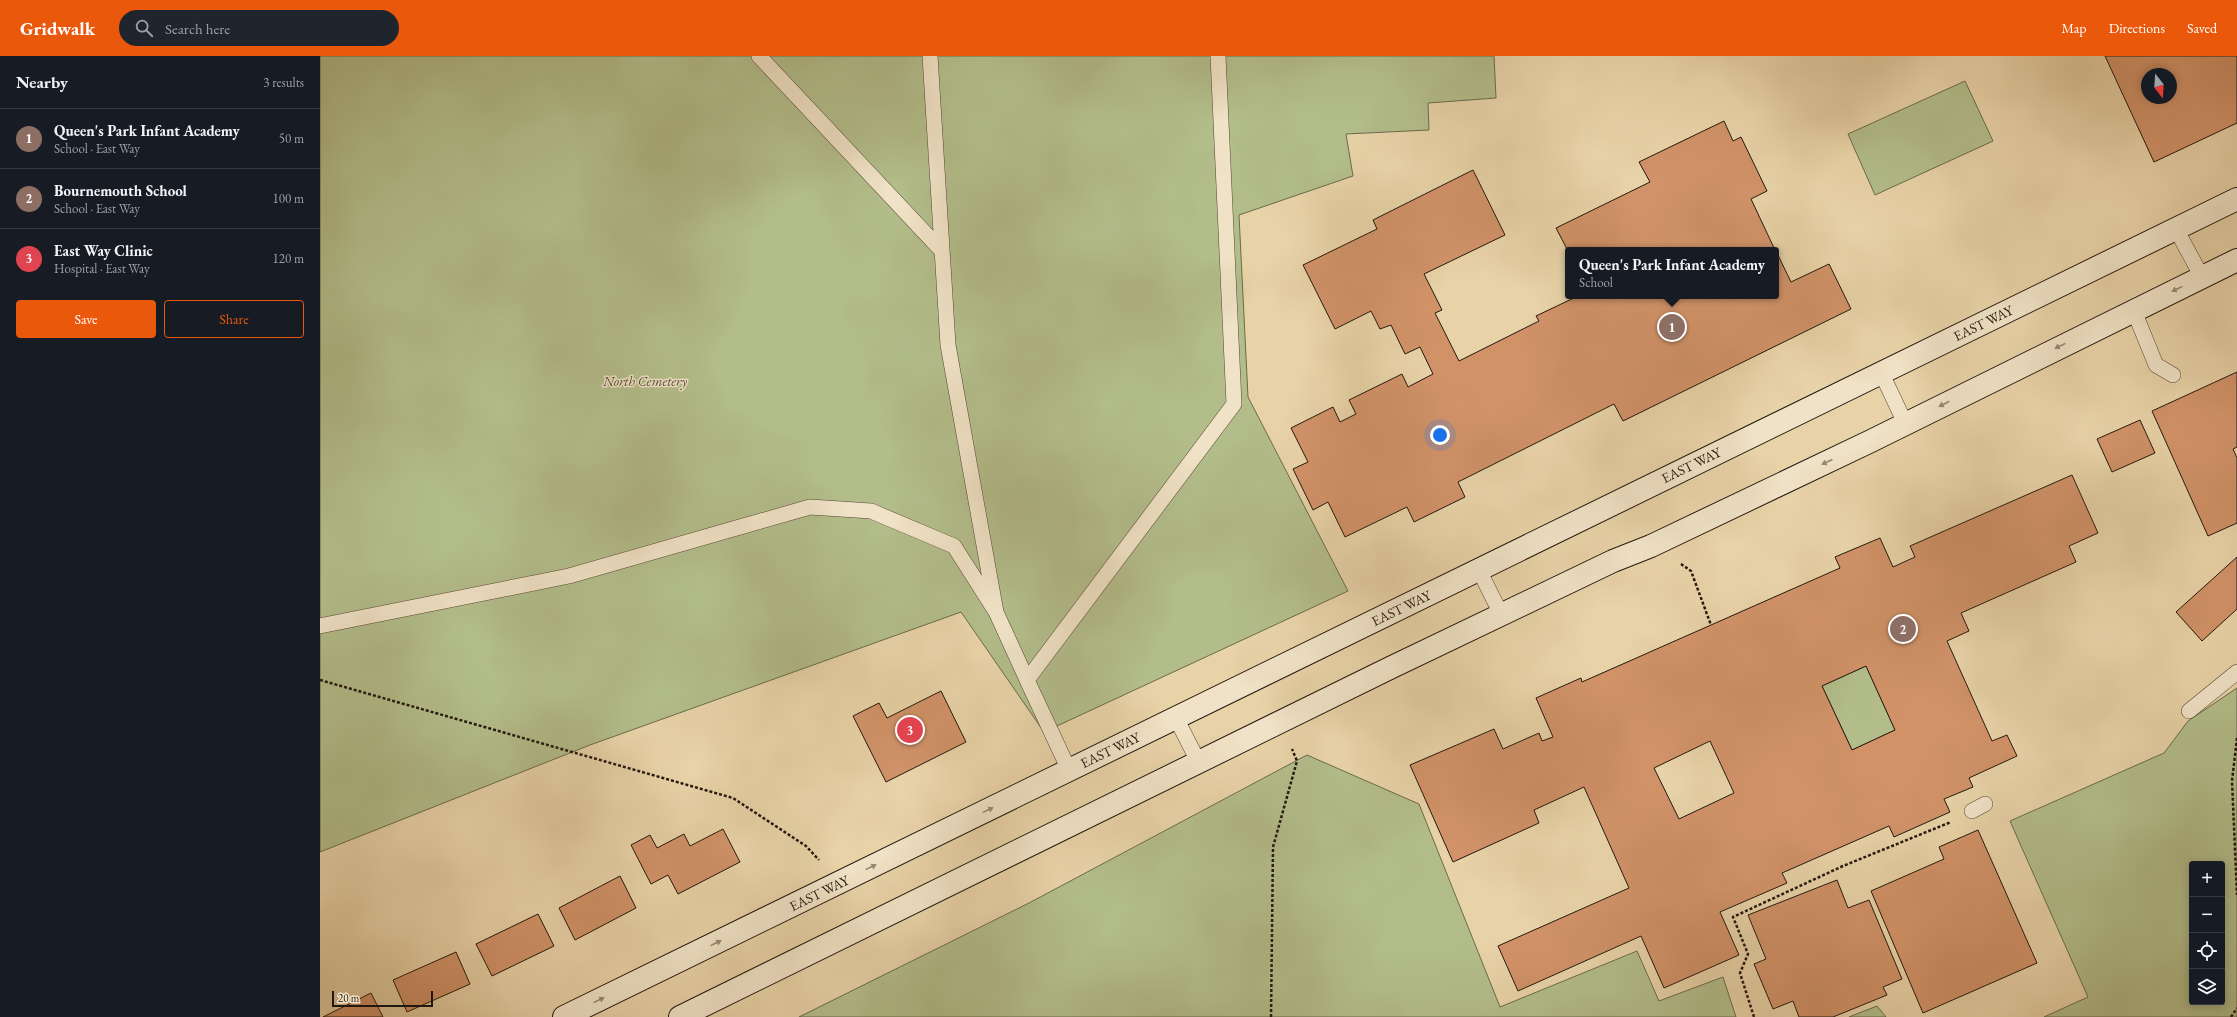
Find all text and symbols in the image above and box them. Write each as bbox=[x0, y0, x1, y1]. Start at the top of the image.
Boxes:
search box bbox=[119, 10, 399, 46]
text: Gridwalk bbox=[20, 16, 95, 41]
icon: search bbox=[133, 17, 155, 39]
text: Search here bbox=[165, 19, 230, 38]
text: Map bbox=[2061, 19, 2087, 37]
text: Directions bbox=[2109, 19, 2165, 37]
text: Saved bbox=[2187, 19, 2217, 37]
north arrow bbox=[2141, 68, 2177, 104]
text: Nearby bbox=[16, 71, 68, 93]
text: 3 results bbox=[263, 74, 304, 91]
text: Queen's Park Infant Academy bbox=[54, 121, 240, 140]
text: 1 bbox=[26, 130, 32, 147]
text: 50 m bbox=[279, 130, 304, 147]
text: School · East Way bbox=[54, 140, 140, 157]
text: Bournemouth School bbox=[54, 181, 187, 200]
text: 2 bbox=[26, 190, 32, 207]
text: 100 m bbox=[273, 190, 304, 207]
text: School · East Way bbox=[54, 200, 140, 217]
text: East Way Clinic bbox=[54, 241, 153, 260]
popup bbox=[1565, 247, 1779, 299]
text: 3 bbox=[26, 250, 32, 267]
text: 120 m bbox=[273, 250, 304, 267]
text: Queen's Park Infant Academy bbox=[1579, 255, 1765, 274]
text: Hospital · East Way bbox=[54, 260, 150, 277]
text: School bbox=[1579, 274, 1613, 291]
one-way arrow bbox=[2171, 286, 2183, 293]
button: Save bbox=[16, 300, 156, 338]
button: Share bbox=[164, 300, 304, 338]
street label: EAST WAY bbox=[1950, 300, 2017, 345]
pin: 1 bbox=[1659, 312, 1685, 342]
one-way arrow bbox=[2054, 343, 2066, 350]
park label: North Cemetery bbox=[602, 372, 687, 390]
one-way arrow bbox=[1938, 401, 1949, 407]
your location bbox=[1430, 425, 1450, 445]
street label: EAST WAY bbox=[1658, 442, 1725, 487]
one-way arrow bbox=[1821, 459, 1833, 465]
street label: EAST WAY bbox=[1368, 585, 1435, 630]
pin: 2 bbox=[1890, 614, 1916, 644]
pin: 3 bbox=[897, 715, 923, 745]
street label: EAST WAY bbox=[1077, 727, 1144, 772]
one-way arrow bbox=[982, 807, 993, 813]
map controls bbox=[2189, 861, 2225, 1005]
button: + bbox=[2189, 861, 2225, 897]
one-way arrow bbox=[865, 864, 877, 870]
street label: EAST WAY bbox=[786, 870, 853, 915]
button: − bbox=[2189, 897, 2225, 933]
button: locate bbox=[2189, 933, 2225, 969]
one-way arrow bbox=[710, 939, 722, 946]
button: layers bbox=[2189, 969, 2225, 1005]
scale bar bbox=[332, 989, 433, 1008]
text: 20 m bbox=[338, 991, 359, 1005]
one-way arrow bbox=[594, 997, 605, 1003]

